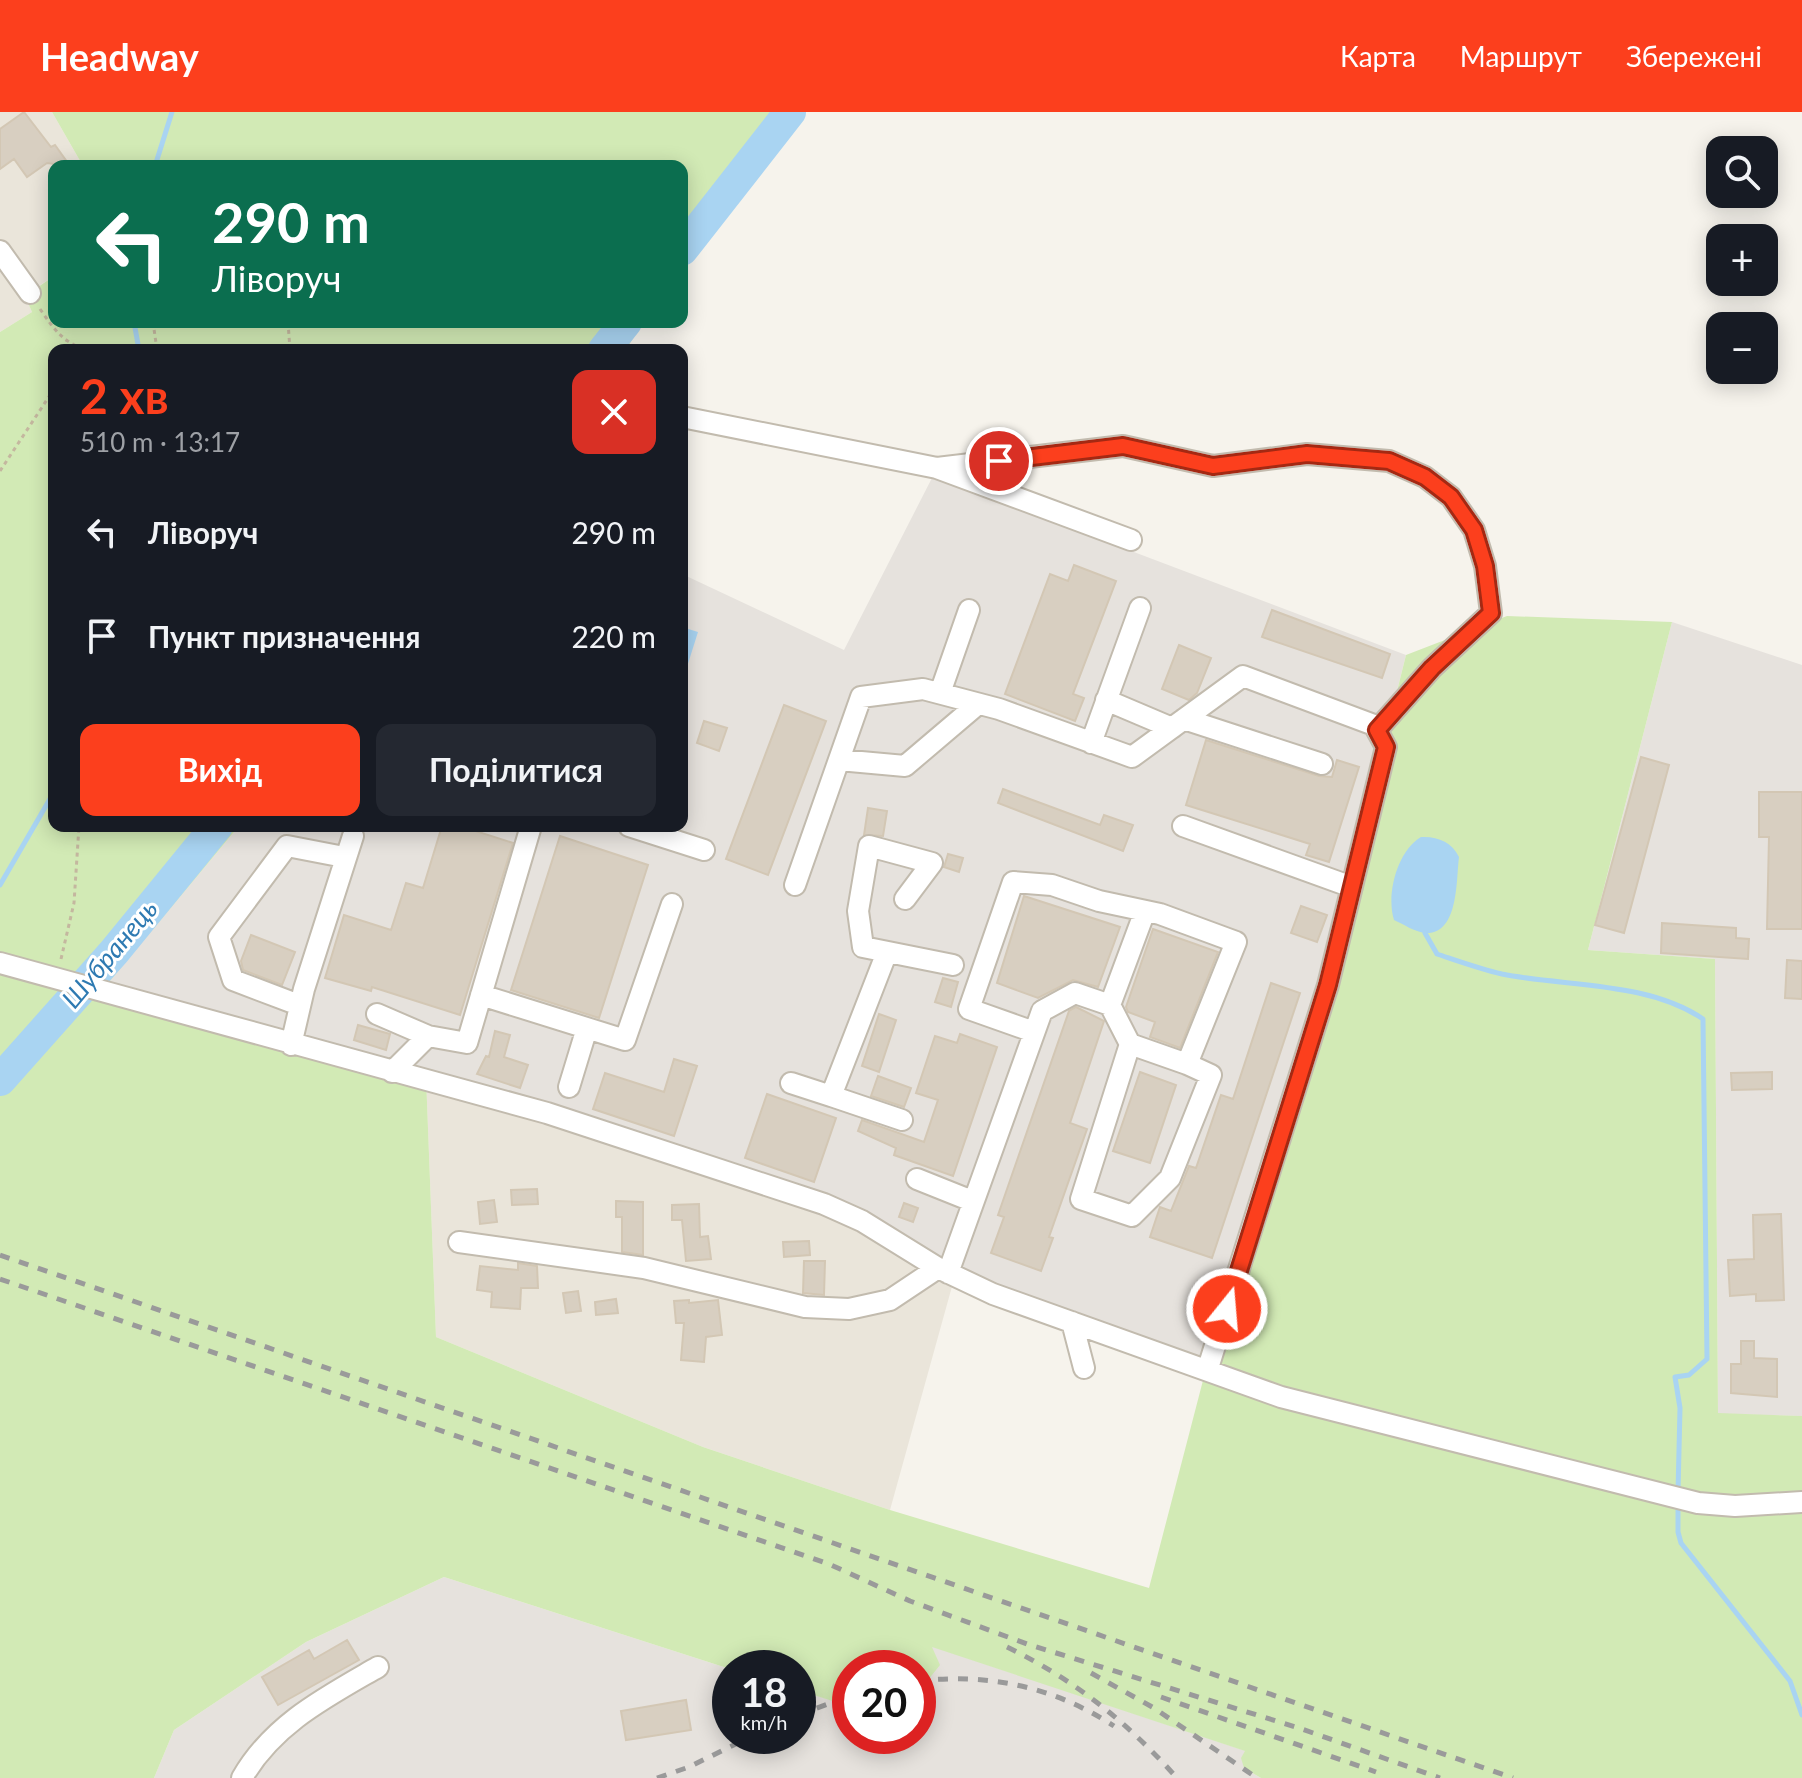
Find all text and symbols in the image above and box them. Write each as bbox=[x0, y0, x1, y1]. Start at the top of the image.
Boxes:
text: Headway bbox=[40, 33, 199, 79]
text: Карта bbox=[1340, 39, 1416, 73]
text: Маршрут bbox=[1460, 39, 1582, 73]
text: Збережені bbox=[1626, 39, 1762, 73]
map controls bbox=[1706, 136, 1778, 384]
button: search bbox=[1706, 136, 1778, 208]
text: 290 m bbox=[212, 188, 370, 255]
icon: left bbox=[80, 192, 184, 296]
button: + bbox=[1706, 224, 1778, 296]
text: Ліворуч bbox=[212, 256, 342, 300]
button: − bbox=[1706, 312, 1778, 384]
text: 2 хв bbox=[80, 367, 169, 424]
button: close bbox=[572, 370, 656, 454]
text: 510 m · 13:17 bbox=[80, 426, 240, 458]
pin bbox=[965, 427, 1033, 495]
icon: arrive bbox=[977, 439, 1021, 483]
icon: left bbox=[80, 510, 124, 554]
text: Ліворуч bbox=[148, 514, 258, 550]
text: 290 m bbox=[571, 514, 656, 550]
icon: arrive bbox=[80, 614, 124, 658]
text: Пункт призначення bbox=[148, 618, 421, 654]
text: 220 m bbox=[571, 618, 656, 654]
button: Вихід bbox=[80, 724, 360, 816]
button: Поділитися bbox=[376, 724, 656, 816]
water label: Шубранець bbox=[55, 893, 164, 1014]
position arrow bbox=[1185, 1267, 1269, 1351]
speed limit sign: 20 bbox=[832, 1650, 936, 1754]
text: 18 bbox=[741, 1668, 787, 1716]
text: km/h bbox=[741, 1710, 787, 1734]

